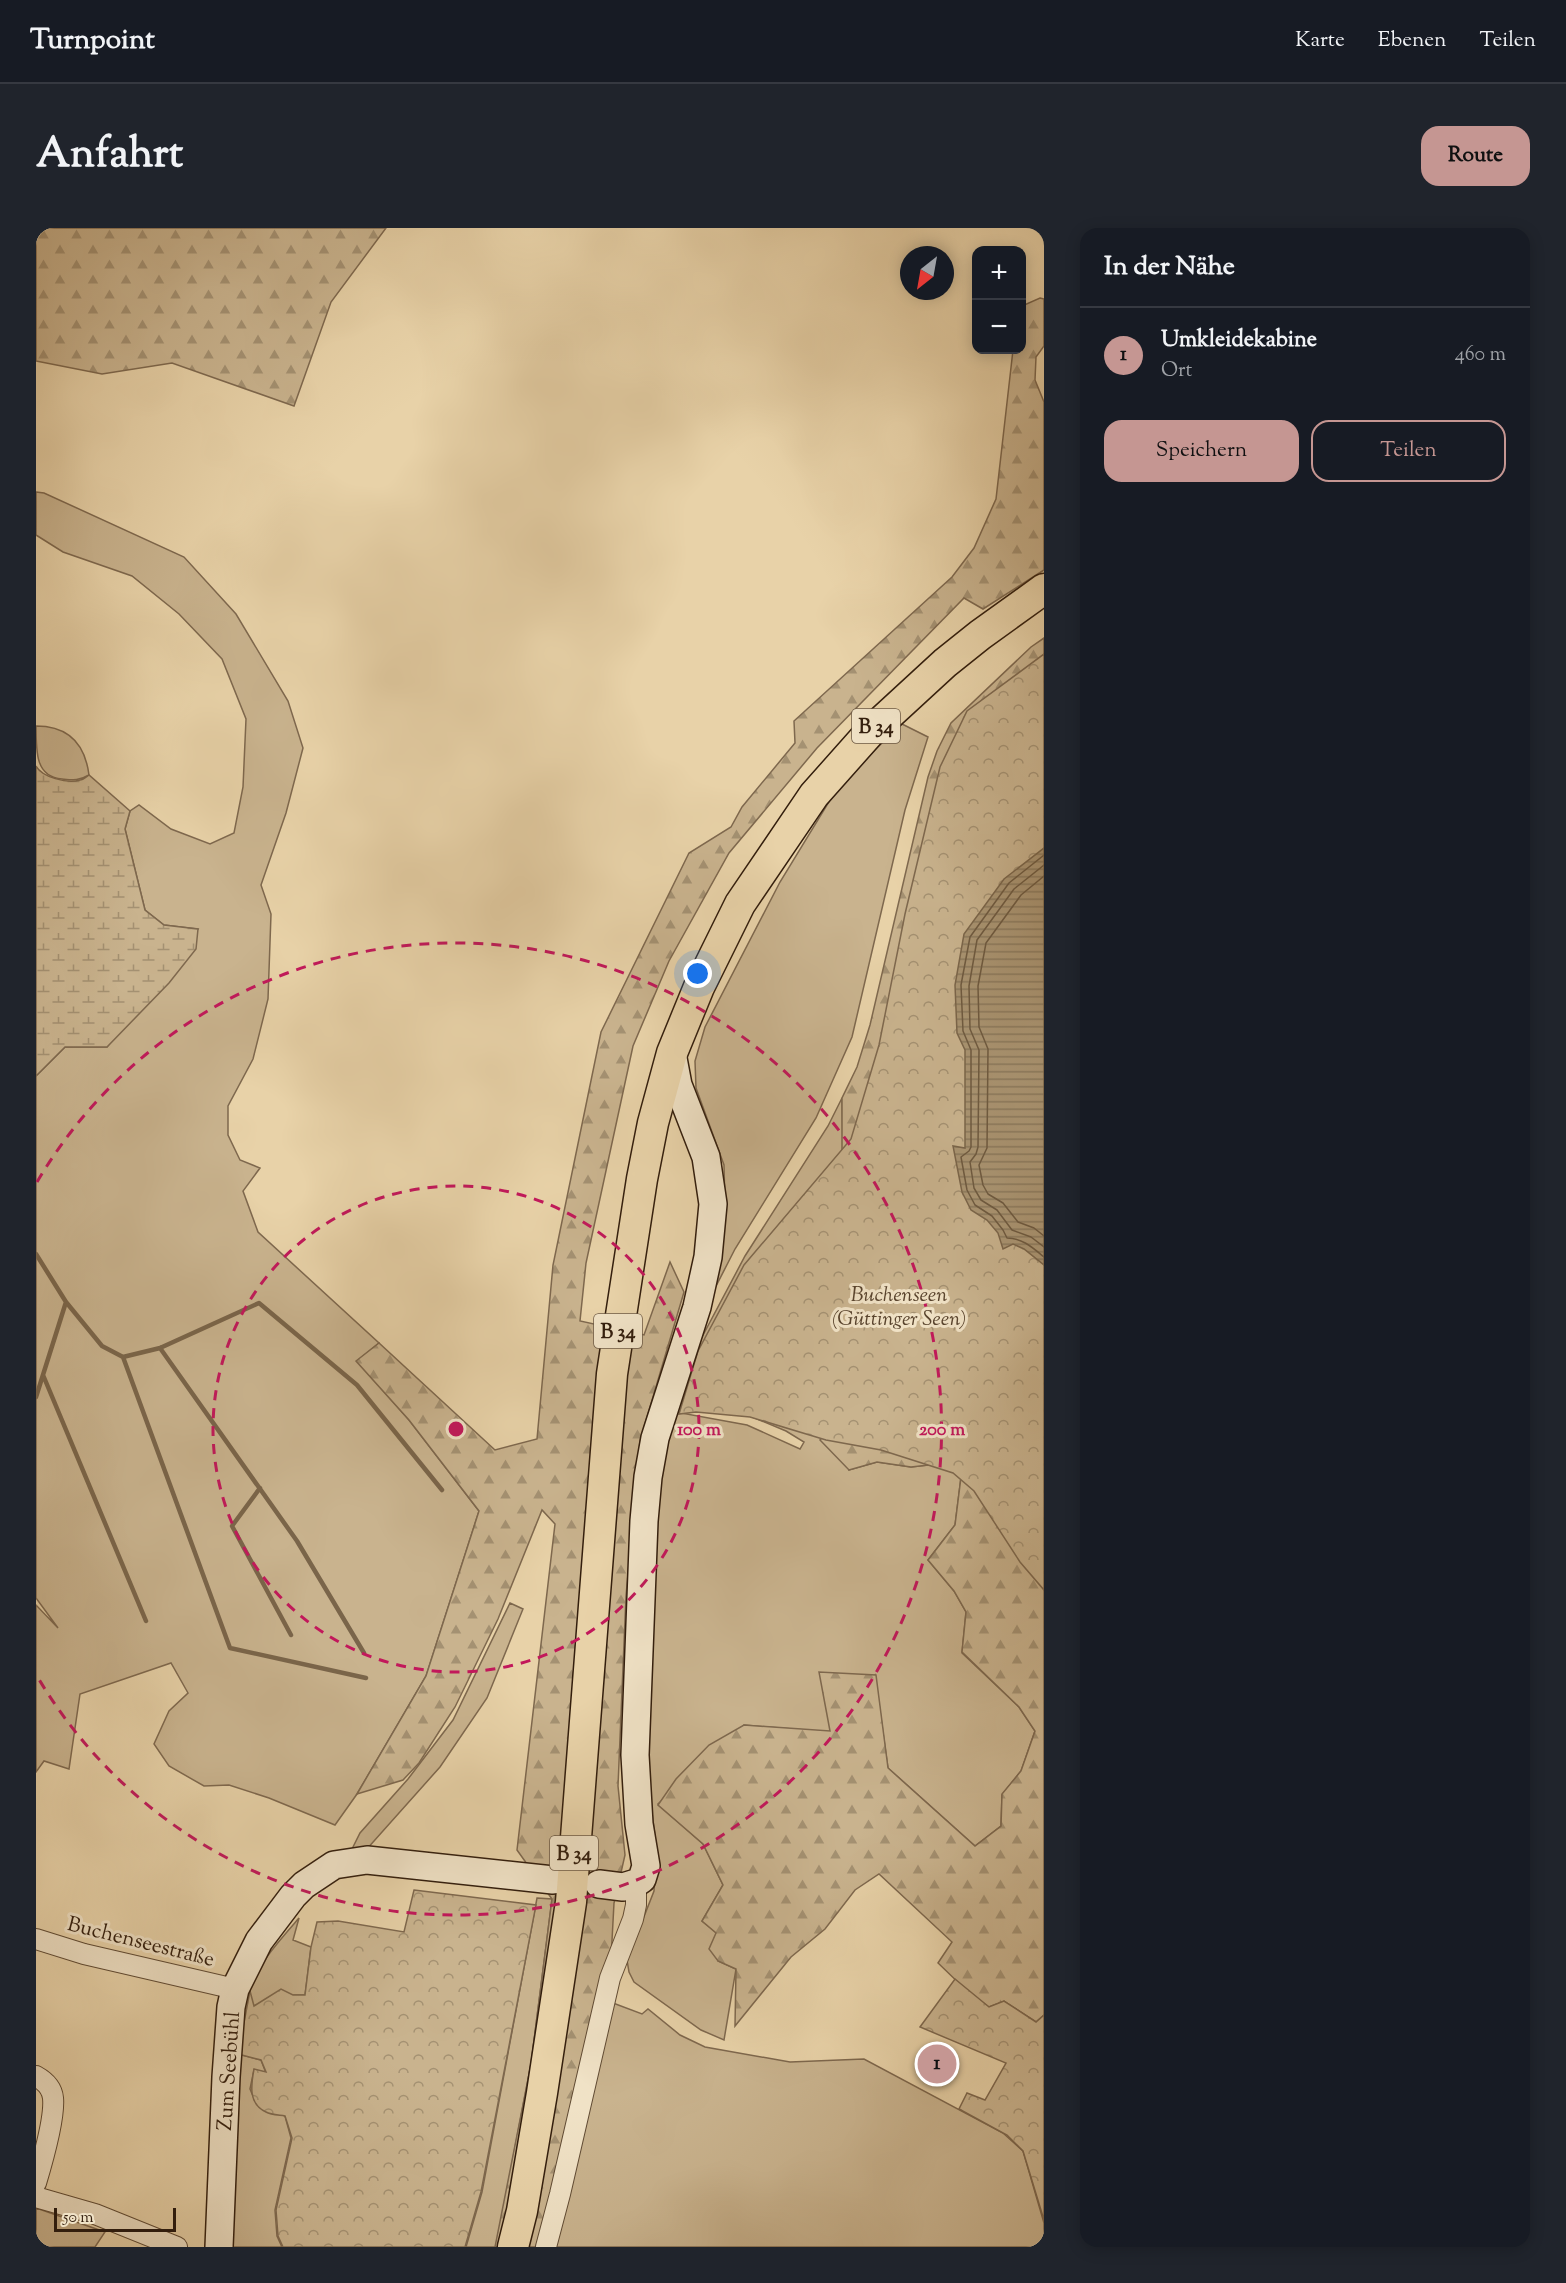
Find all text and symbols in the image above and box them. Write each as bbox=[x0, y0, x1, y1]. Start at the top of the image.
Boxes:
text: Turnpoint bbox=[30, 21, 155, 61]
text: Karte bbox=[1295, 26, 1345, 56]
text: Ebenen bbox=[1378, 26, 1446, 56]
text: Teilen bbox=[1479, 26, 1536, 56]
text: Anfahrt bbox=[36, 126, 183, 186]
button: Route bbox=[1421, 126, 1530, 186]
north arrow bbox=[900, 246, 954, 300]
map controls bbox=[972, 246, 1026, 354]
button: + bbox=[972, 246, 1026, 300]
text: In der Nähe bbox=[1104, 249, 1235, 286]
button: − bbox=[972, 300, 1026, 354]
text: Umkleidekabine bbox=[1161, 325, 1317, 357]
text: 1 bbox=[1120, 341, 1127, 370]
text: 460 m bbox=[1455, 341, 1506, 370]
text: Ort bbox=[1161, 357, 1192, 386]
button: Speichern bbox=[1104, 420, 1299, 482]
button: Teilen bbox=[1311, 420, 1506, 482]
road number: B 34 bbox=[852, 709, 900, 743]
your location bbox=[683, 959, 712, 988]
park label: Buchenseen (Güttinger Seen) bbox=[832, 1281, 966, 1335]
road number: B 34 bbox=[594, 1314, 642, 1348]
text: 100 m bbox=[677, 1418, 721, 1444]
text: 200 m bbox=[919, 1418, 965, 1444]
centre of rings bbox=[446, 1419, 466, 1439]
road number: B 34 bbox=[550, 1836, 598, 1870]
street label: Buchenseestraße bbox=[64, 1910, 217, 1976]
street label: Zum Seebühl bbox=[211, 2010, 249, 2132]
pin: 1 bbox=[918, 2042, 956, 2086]
scale bar bbox=[54, 2205, 176, 2232]
text: 50 m bbox=[63, 2207, 94, 2230]

